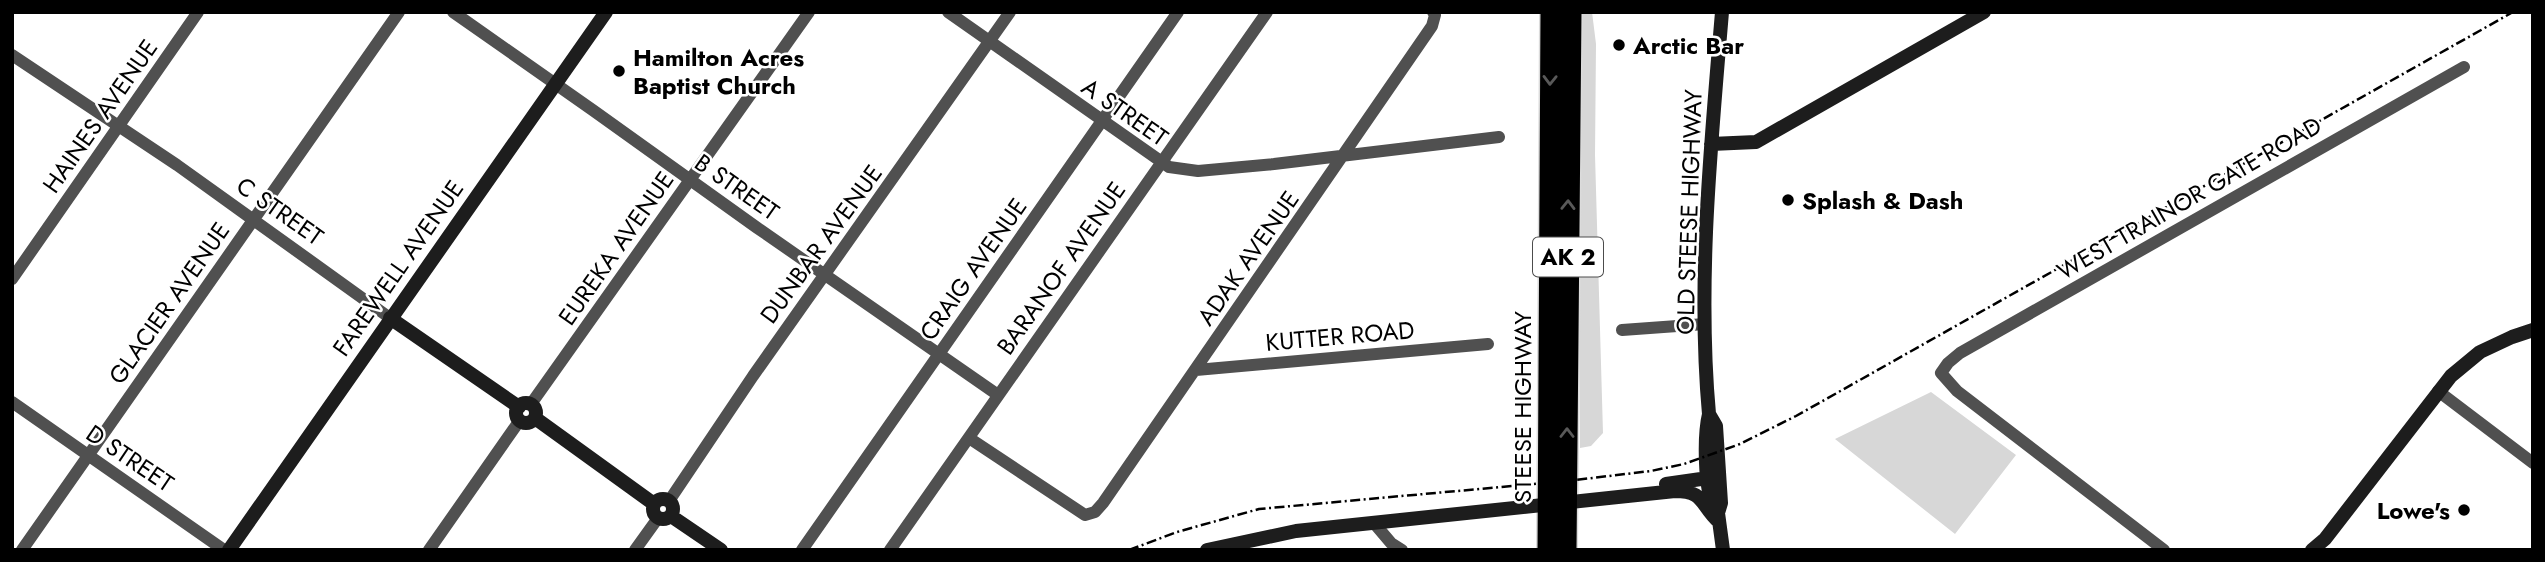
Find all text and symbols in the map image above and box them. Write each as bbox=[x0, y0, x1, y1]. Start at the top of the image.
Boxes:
place label: Arctic Bar bbox=[1632, 28, 1744, 63]
street label: HAINES AVENUE bbox=[34, 32, 166, 200]
marker: Arctic Bar bbox=[1611, 37, 1627, 53]
place label: Hamilton Acres Baptist Church bbox=[633, 40, 804, 103]
marker: Hamilton Acres Baptist Church bbox=[611, 63, 627, 79]
street label: A STREET bbox=[1075, 69, 1175, 155]
one-way arrow bbox=[1543, 75, 1558, 86]
street label: OLD STEESE HIGHWAY bbox=[1667, 88, 1711, 335]
street label: WEST TRAINOR GATE ROAD bbox=[2050, 108, 2328, 288]
street label: B STREET bbox=[688, 145, 786, 229]
street label: DUNBAR AVENUE bbox=[751, 157, 891, 331]
street label: EUREKA AVENUE bbox=[550, 164, 682, 332]
street label: C STREET bbox=[229, 168, 331, 254]
street label: FAREWELL AVENUE bbox=[324, 173, 472, 363]
street label: BARANOF AVENUE bbox=[988, 174, 1134, 362]
place label: Splash & Dash bbox=[1802, 183, 1963, 218]
street label: ADAK AVENUE bbox=[1189, 184, 1307, 332]
street label: CRAIG AVENUE bbox=[911, 191, 1035, 347]
marker: Splash & Dash bbox=[1780, 192, 1796, 208]
one-way arrow bbox=[1560, 199, 1576, 210]
street label: GLACIER AVENUE bbox=[100, 215, 238, 391]
road number: AK 2 bbox=[1533, 238, 1603, 276]
street label: STEESE HIGHWAY bbox=[1505, 310, 1540, 503]
street label: KUTTER ROAD bbox=[1264, 312, 1416, 360]
street label: D STREET bbox=[79, 416, 181, 500]
one-way arrow bbox=[1559, 427, 1575, 437]
place label: Lowe's bbox=[2377, 493, 2450, 528]
marker: Lowe's bbox=[2456, 502, 2472, 518]

